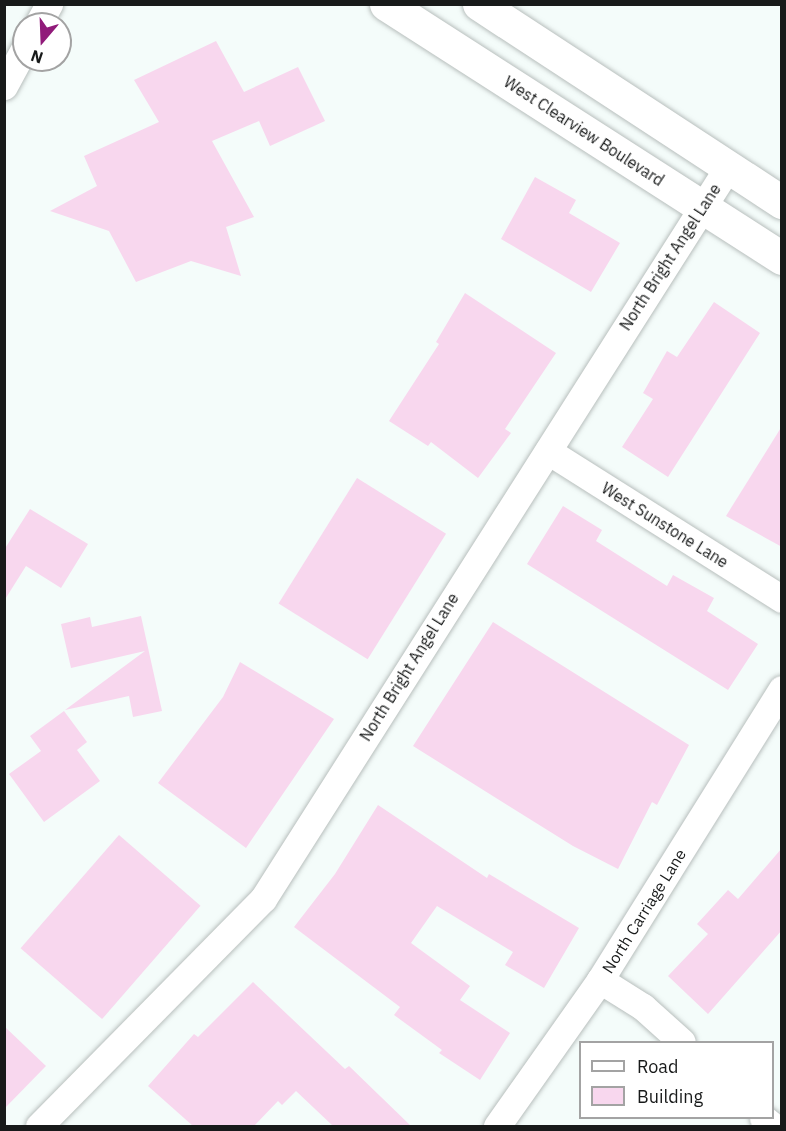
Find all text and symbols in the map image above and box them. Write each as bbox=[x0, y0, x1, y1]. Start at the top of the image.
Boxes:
north arrow bbox=[12, 12, 72, 72]
text: N bbox=[28, 46, 46, 68]
street label: West Clearview Boulevard bbox=[500, 72, 668, 190]
street label: North Bright Angel Lane bbox=[615, 180, 725, 334]
street label: West Sunstone Lane bbox=[598, 478, 732, 572]
street label: North Bright Angel Lane bbox=[356, 589, 462, 745]
street label: North Carriage Lane bbox=[598, 845, 690, 977]
legend bbox=[579, 1041, 774, 1119]
text: Road bbox=[637, 1055, 678, 1078]
text: Building bbox=[637, 1085, 703, 1108]

